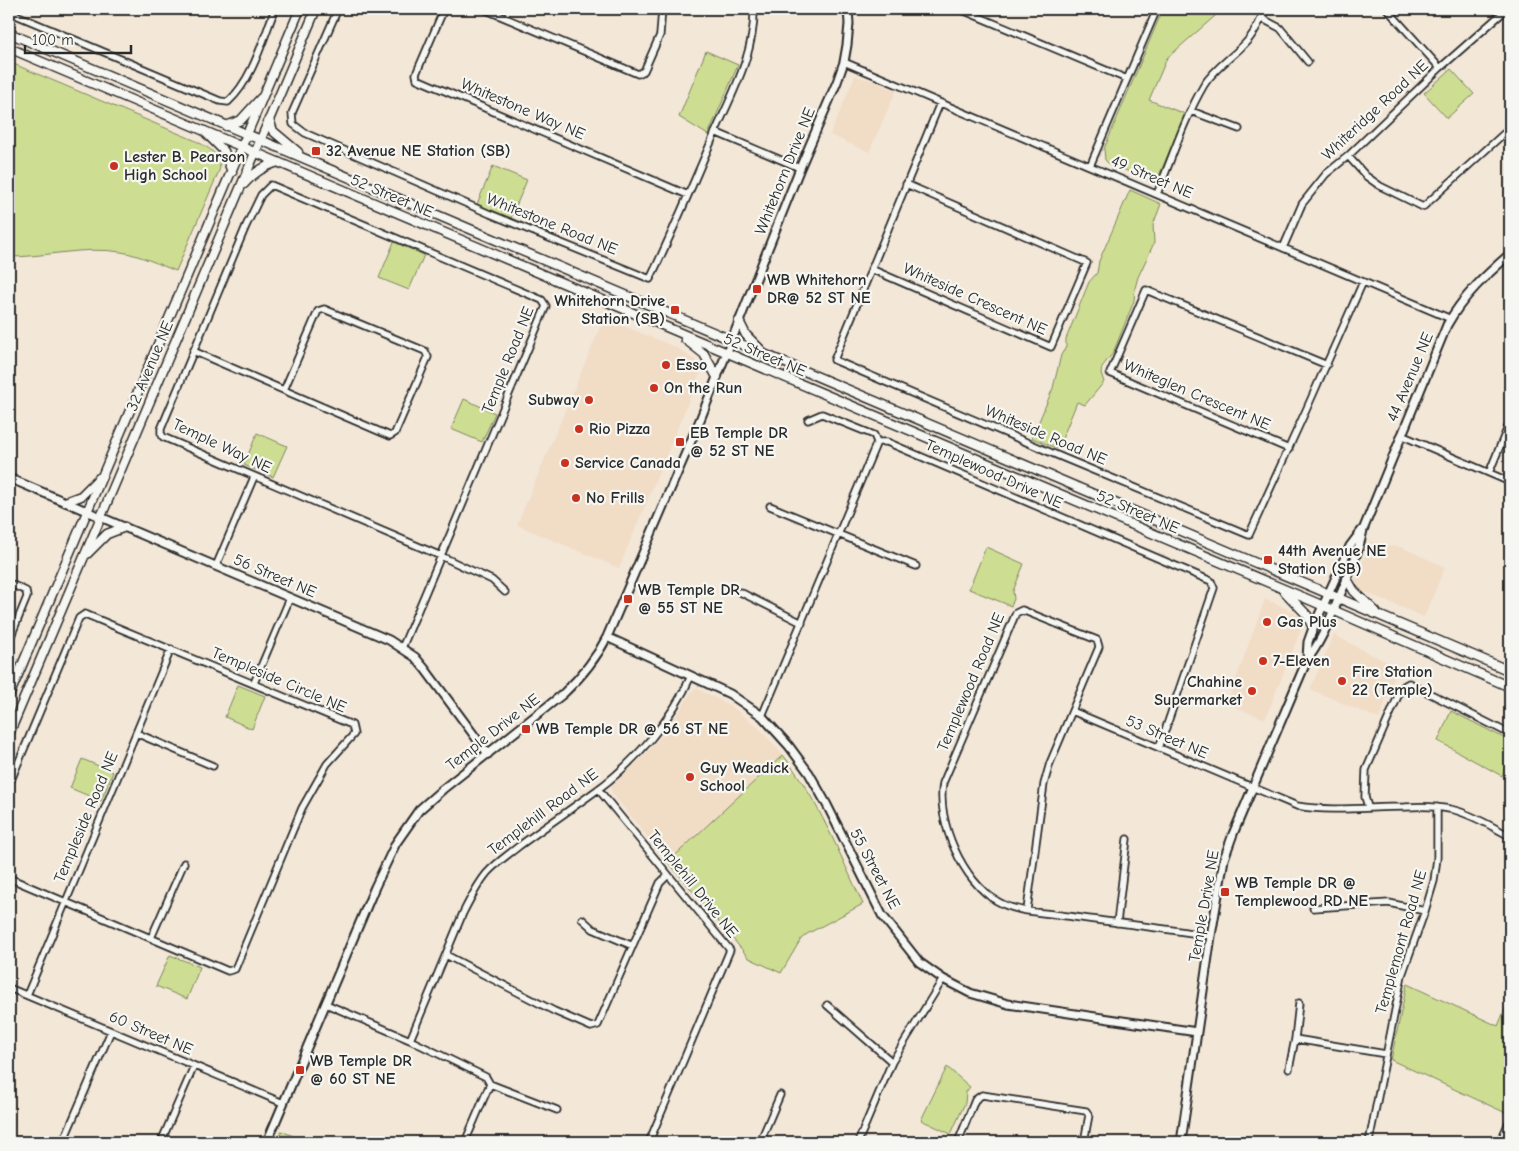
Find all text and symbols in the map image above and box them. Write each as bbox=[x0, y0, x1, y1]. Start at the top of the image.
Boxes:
scale bar bbox=[25, 22, 131, 54]
text: 100 m bbox=[32, 31, 74, 49]
street label: Whiteridge Road NE bbox=[1318, 56, 1432, 164]
street label: Whitestone Way NE bbox=[458, 75, 588, 143]
street label: Whitehorn Drive NE bbox=[751, 104, 819, 237]
place label: 32 Avenue NE Station (SB) bbox=[326, 142, 510, 160]
marker: 32 Avenue NE Station (SB) bbox=[310, 145, 322, 157]
place label: Lester B. Pearson High School bbox=[124, 148, 245, 184]
street label: 49 Street NE bbox=[1108, 152, 1196, 202]
marker: Lester B. Pearson High School bbox=[108, 160, 120, 172]
street label: 52 Street NE bbox=[348, 171, 436, 222]
street label: Whitestone Road NE bbox=[484, 189, 620, 259]
street label: Whiteside Crescent NE bbox=[900, 259, 1050, 339]
place label: WB Whitehorn DR@ 52 ST NE bbox=[767, 271, 871, 307]
marker: WB Whitehorn DR@ 52 ST NE bbox=[751, 283, 763, 295]
place label: Whitehorn Drive Station (SB) bbox=[554, 292, 665, 328]
street label: Temple Road NE bbox=[478, 304, 538, 416]
marker: Whitehorn Drive Station (SB) bbox=[669, 304, 681, 316]
street label: 32 Avenue NE bbox=[123, 318, 177, 414]
street label: 44 Avenue NE bbox=[1383, 329, 1437, 424]
street label: 52 Street NE bbox=[721, 330, 809, 381]
place label: Esso bbox=[676, 356, 707, 374]
street label: Whiteglen Crescent NE bbox=[1121, 356, 1273, 434]
marker: Esso bbox=[660, 359, 672, 371]
place label: On the Run bbox=[664, 379, 742, 397]
marker: On the Run bbox=[648, 382, 660, 394]
place label: Subway bbox=[528, 391, 580, 409]
marker: Subway bbox=[583, 394, 595, 406]
street label: Whiteside Road NE bbox=[982, 401, 1110, 469]
street label: Temple Way NE bbox=[170, 415, 275, 477]
place label: Rio Pizza bbox=[589, 420, 651, 438]
marker: Rio Pizza bbox=[573, 423, 585, 435]
place label: EB Temple DR @ 52 ST NE bbox=[690, 424, 788, 460]
marker: EB Temple DR @ 52 ST NE bbox=[674, 436, 686, 448]
street label: Templewood Drive NE bbox=[923, 436, 1066, 513]
place label: Service Canada bbox=[575, 454, 681, 472]
marker: Service Canada bbox=[559, 457, 571, 469]
street label: 52 Street NE bbox=[1094, 487, 1182, 538]
place label: No Frills bbox=[586, 489, 645, 507]
marker: No Frills bbox=[570, 492, 582, 504]
place label: 44th Avenue NE Station (SB) bbox=[1278, 542, 1387, 578]
street label: 56 Street NE bbox=[231, 550, 319, 602]
marker: 44th Avenue NE Station (SB) bbox=[1262, 554, 1274, 566]
place label: WB Temple DR @ 55 ST NE bbox=[638, 581, 740, 617]
marker: WB Temple DR @ 55 ST NE bbox=[622, 593, 634, 605]
street label: Templewood Road NE bbox=[934, 610, 1008, 754]
place label: Gas Plus bbox=[1277, 613, 1337, 631]
marker: Gas Plus bbox=[1261, 616, 1273, 628]
street label: Templeside Circle NE bbox=[209, 643, 349, 717]
place label: 7-Eleven bbox=[1273, 652, 1330, 670]
marker: 7-Eleven bbox=[1257, 655, 1269, 667]
place label: Fire Station 22 (Temple) bbox=[1352, 663, 1433, 699]
place label: Chahine Supermarket bbox=[1154, 673, 1243, 709]
marker: Fire Station 22 (Temple) bbox=[1336, 675, 1348, 687]
marker: Chahine Supermarket bbox=[1246, 685, 1258, 697]
street label: Temple Drive NE bbox=[443, 690, 544, 774]
street label: 53 Street NE bbox=[1123, 712, 1211, 763]
place label: WB Temple DR @ 56 ST NE bbox=[536, 720, 728, 738]
marker: WB Temple DR @ 56 ST NE bbox=[520, 723, 532, 735]
street label: Templeside Road NE bbox=[50, 748, 122, 885]
place label: Guy Weadick School bbox=[700, 759, 789, 795]
street label: Templehill Road NE bbox=[484, 765, 602, 859]
marker: Guy Weadick School bbox=[684, 771, 696, 783]
street label: 55 Street NE bbox=[846, 826, 904, 913]
street label: Templehill Drive NE bbox=[644, 827, 742, 942]
street label: Temple Drive NE bbox=[1185, 848, 1223, 964]
street label: Templemont Road NE bbox=[1372, 868, 1430, 1016]
place label: WB Temple DR @ Templewood RD NE bbox=[1235, 874, 1369, 910]
marker: WB Temple DR @ Templewood RD NE bbox=[1219, 886, 1231, 898]
street label: 60 Street NE bbox=[106, 1007, 196, 1059]
place label: WB Temple DR @ 60 ST NE bbox=[310, 1052, 412, 1088]
marker: WB Temple DR @ 60 ST NE bbox=[294, 1064, 306, 1076]

